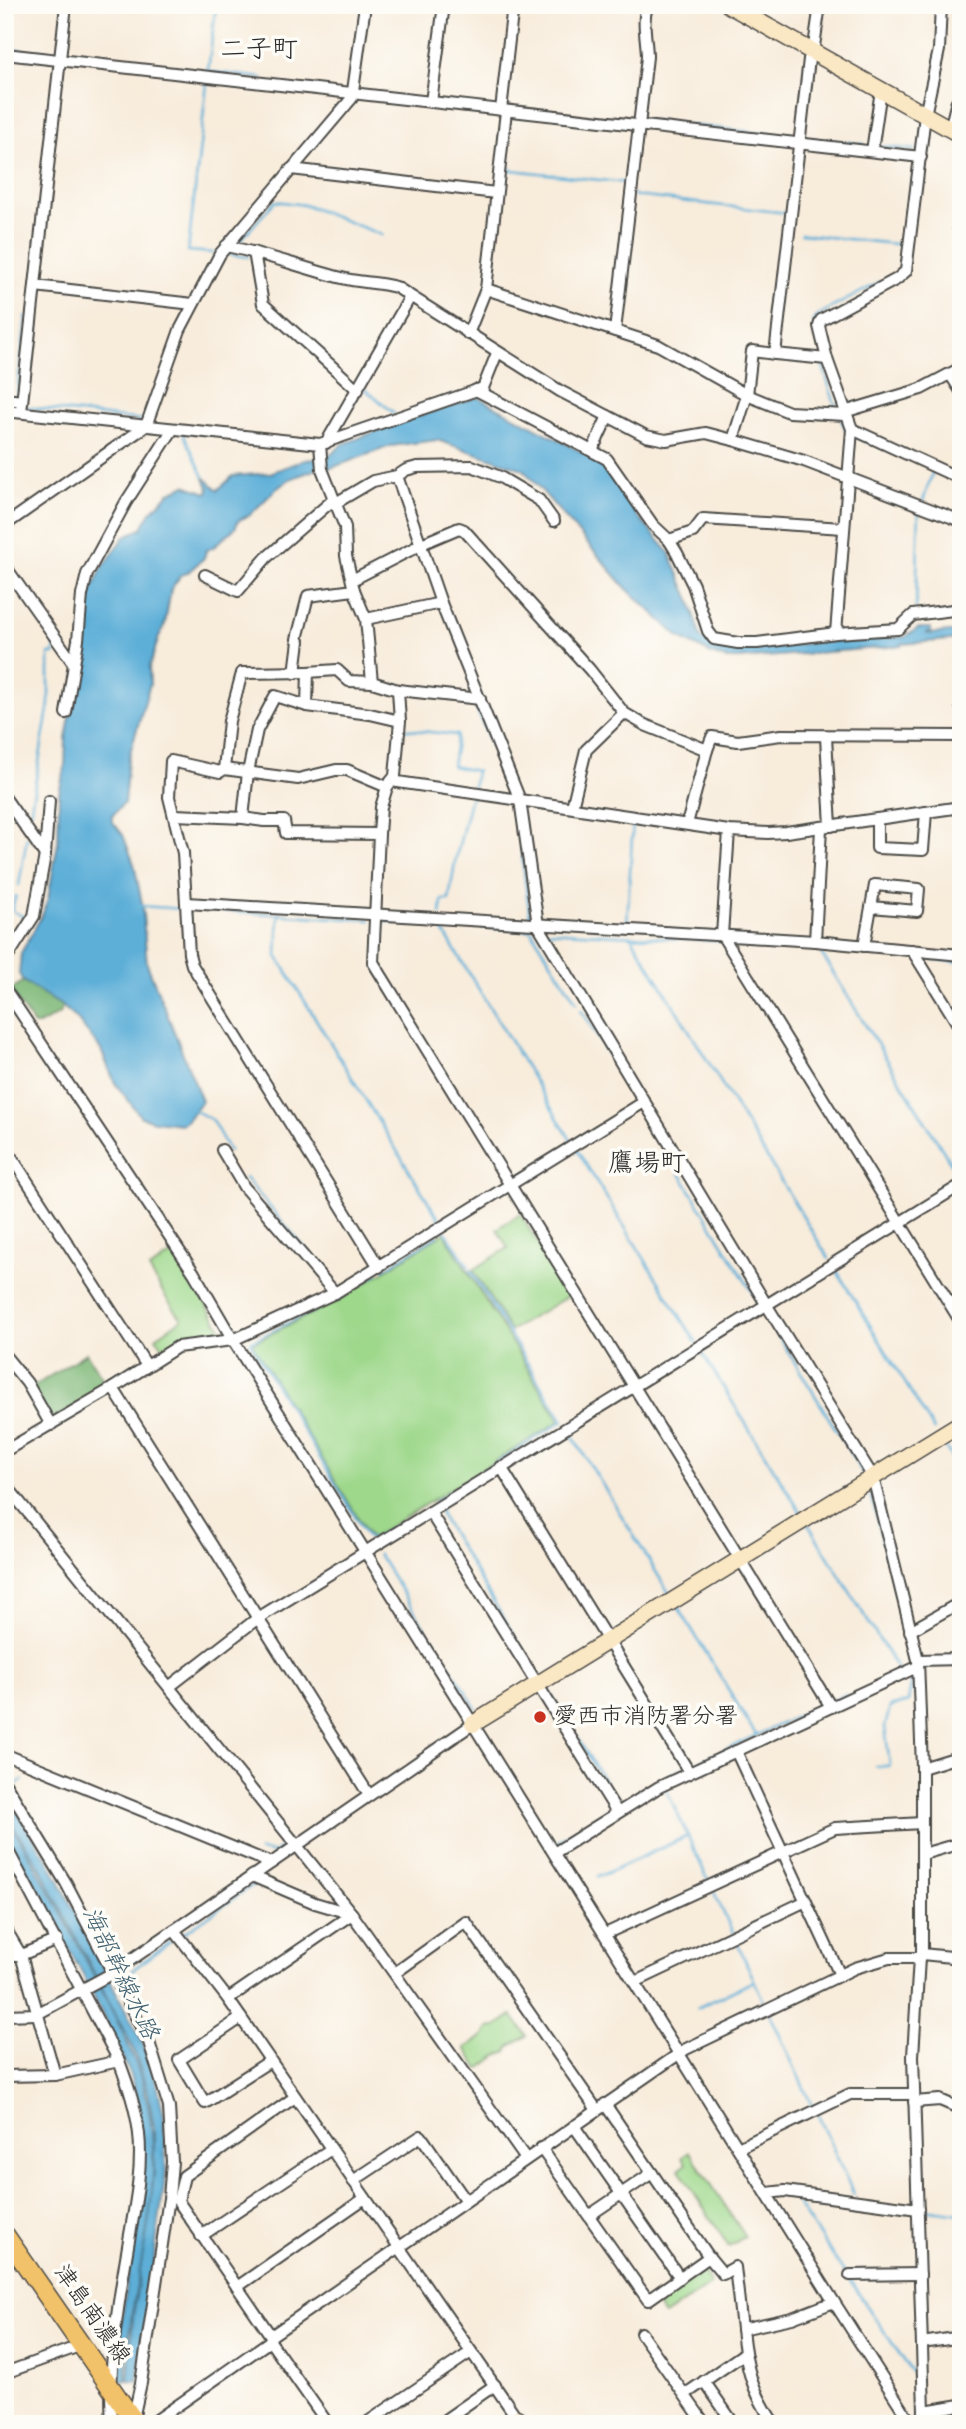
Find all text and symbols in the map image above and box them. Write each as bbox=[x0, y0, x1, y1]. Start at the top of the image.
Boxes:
district label: 二子町 bbox=[220, 32, 298, 70]
district label: 鷹場町 bbox=[608, 1146, 686, 1184]
place label: 愛西市消防署分署 bbox=[554, 1701, 738, 1734]
marker: 愛西市消防署分署 bbox=[532, 1709, 548, 1725]
water label: 海部幹線水路 bbox=[72, 1902, 167, 2048]
street label: 津島南濃線 bbox=[45, 2258, 137, 2372]

